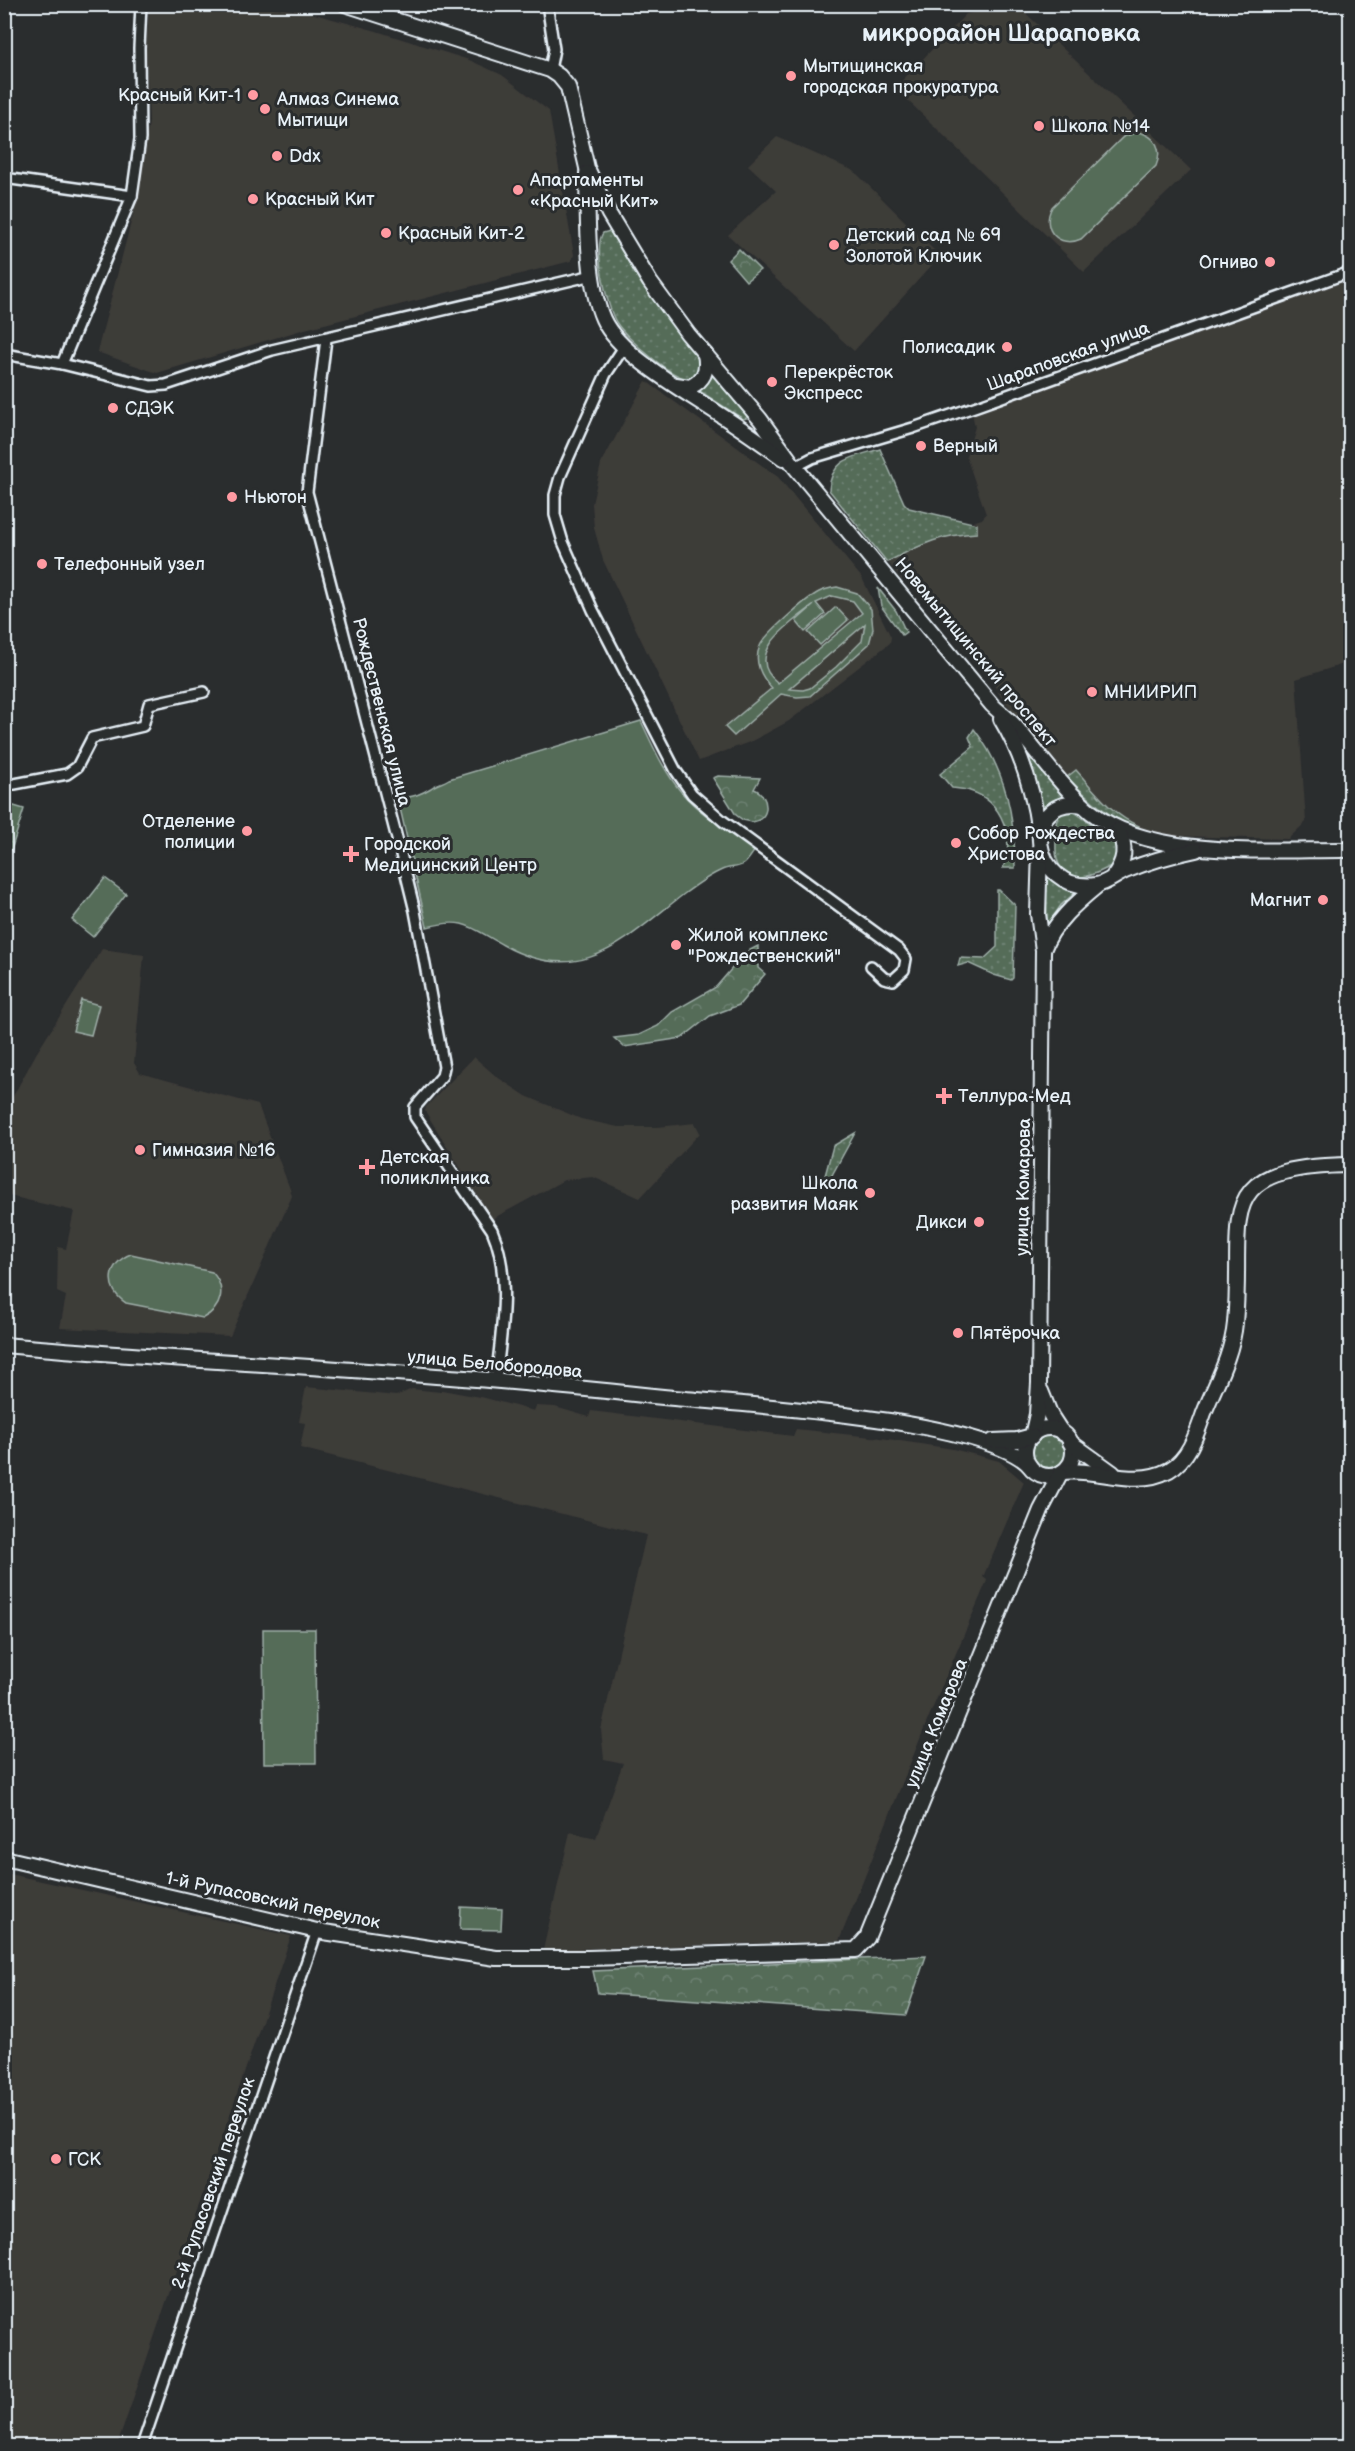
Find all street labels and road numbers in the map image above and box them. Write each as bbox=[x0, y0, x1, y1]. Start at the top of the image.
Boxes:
street label: Шараповская улица bbox=[984, 317, 1153, 396]
street label: Новомытищинский проспект bbox=[890, 553, 1061, 752]
street label: Рождественская улица bbox=[348, 615, 415, 809]
street label: улица Комарова bbox=[1012, 1118, 1035, 1256]
street label: улица Белобородова bbox=[407, 1346, 584, 1383]
street label: улица Комарова bbox=[901, 1655, 972, 1791]
street label: 1-й Рупасовский переулок bbox=[164, 1867, 382, 1934]
street label: 2-й Рупасовский переулок bbox=[167, 2074, 260, 2292]

